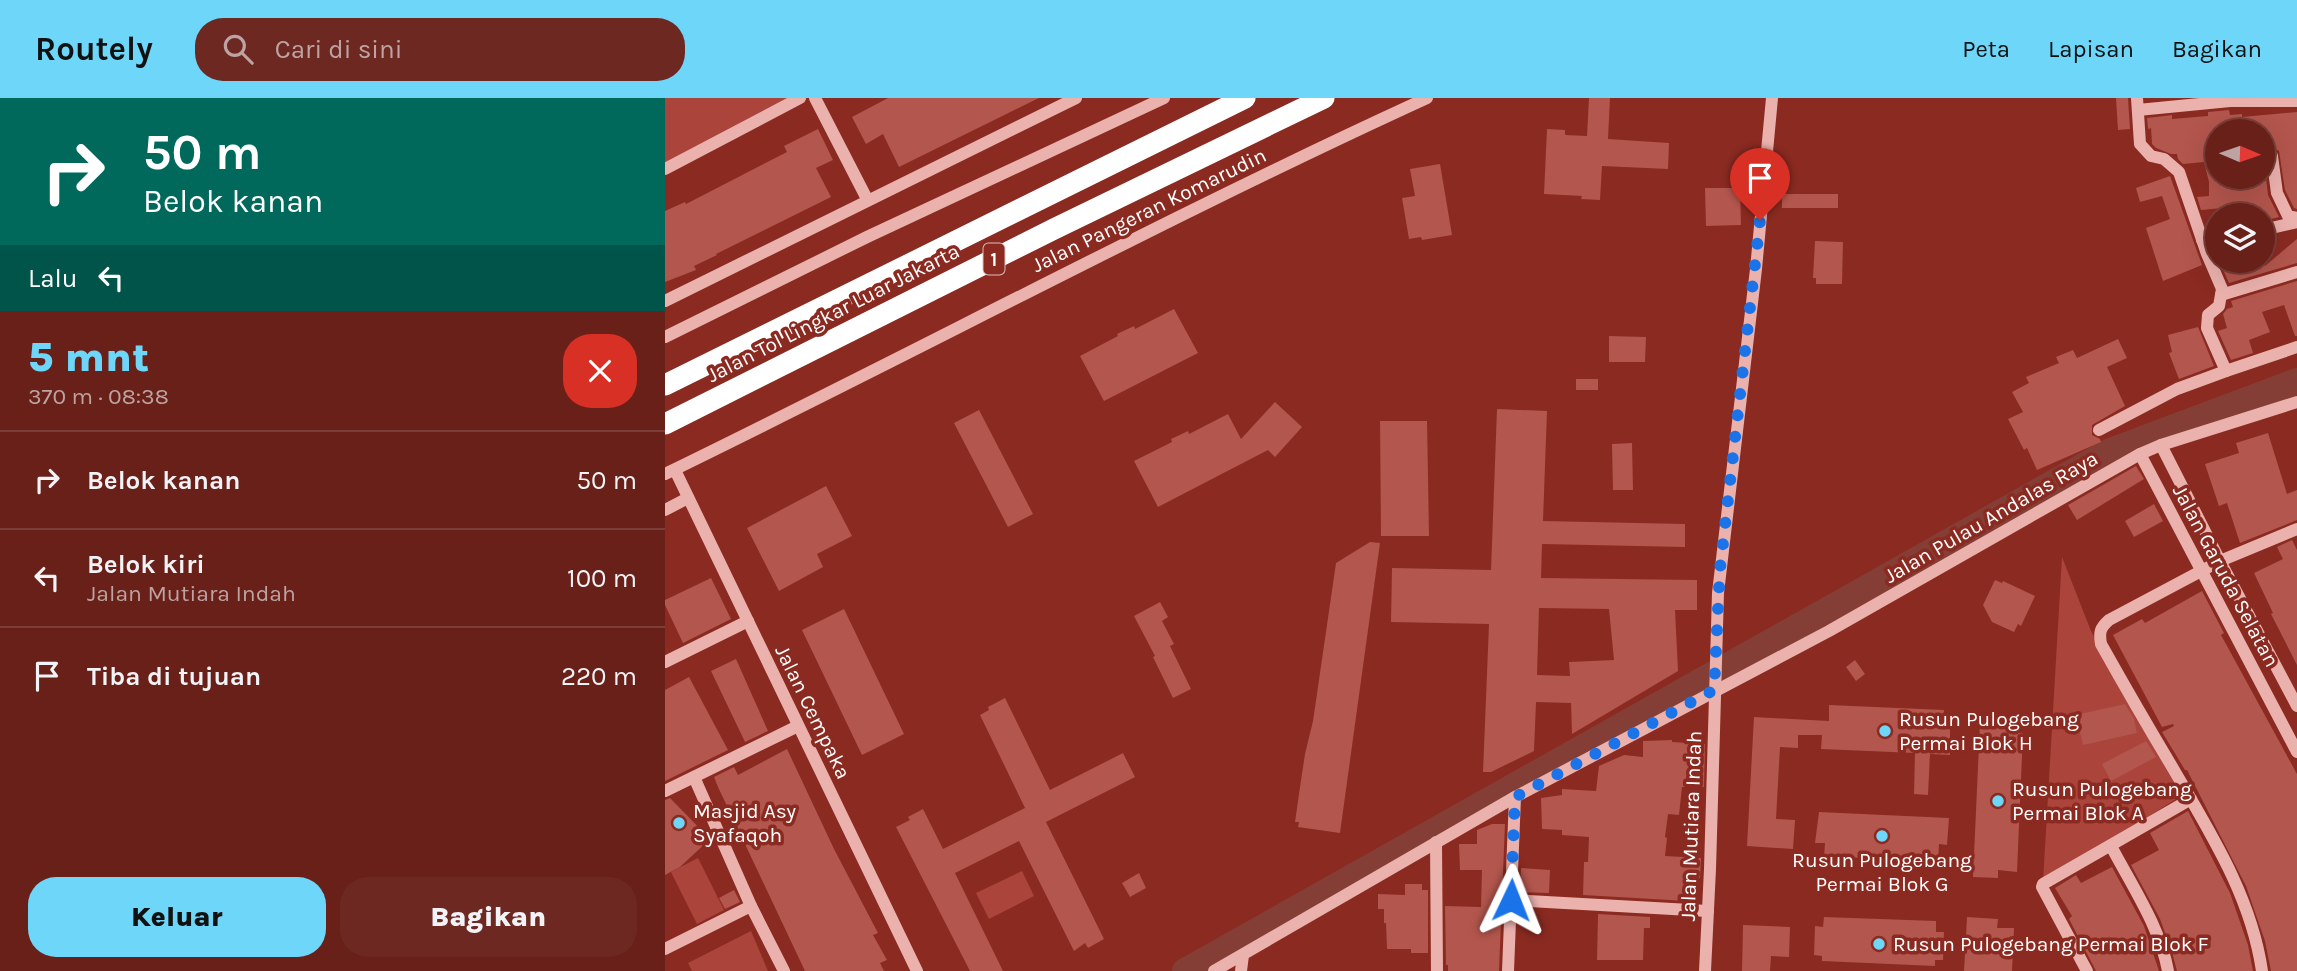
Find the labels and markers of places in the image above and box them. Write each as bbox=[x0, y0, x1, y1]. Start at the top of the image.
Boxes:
pin bbox=[1730, 148, 1790, 220]
place label: Rusun Pulogebang Permai Blok H bbox=[1899, 707, 2079, 755]
marker: Rusun Pulogebang Permai Blok H bbox=[1877, 723, 1893, 739]
place label: Rusun Pulogebang Permai Blok A bbox=[2012, 777, 2192, 825]
marker: Rusun Pulogebang Permai Blok A bbox=[1990, 793, 2006, 809]
place label: Masjid Asy Syafaqoh bbox=[693, 799, 796, 847]
marker: Masjid Asy Syafaqoh bbox=[671, 815, 687, 831]
marker: Rusun Pulogebang Permai Blok G bbox=[1874, 828, 1890, 844]
place label: Rusun Pulogebang Permai Blok G bbox=[1792, 848, 1972, 896]
place label: Rusun Pulogebang Permai Blok F bbox=[1893, 932, 2209, 956]
marker: Rusun Pulogebang Permai Blok F bbox=[1871, 936, 1887, 952]

